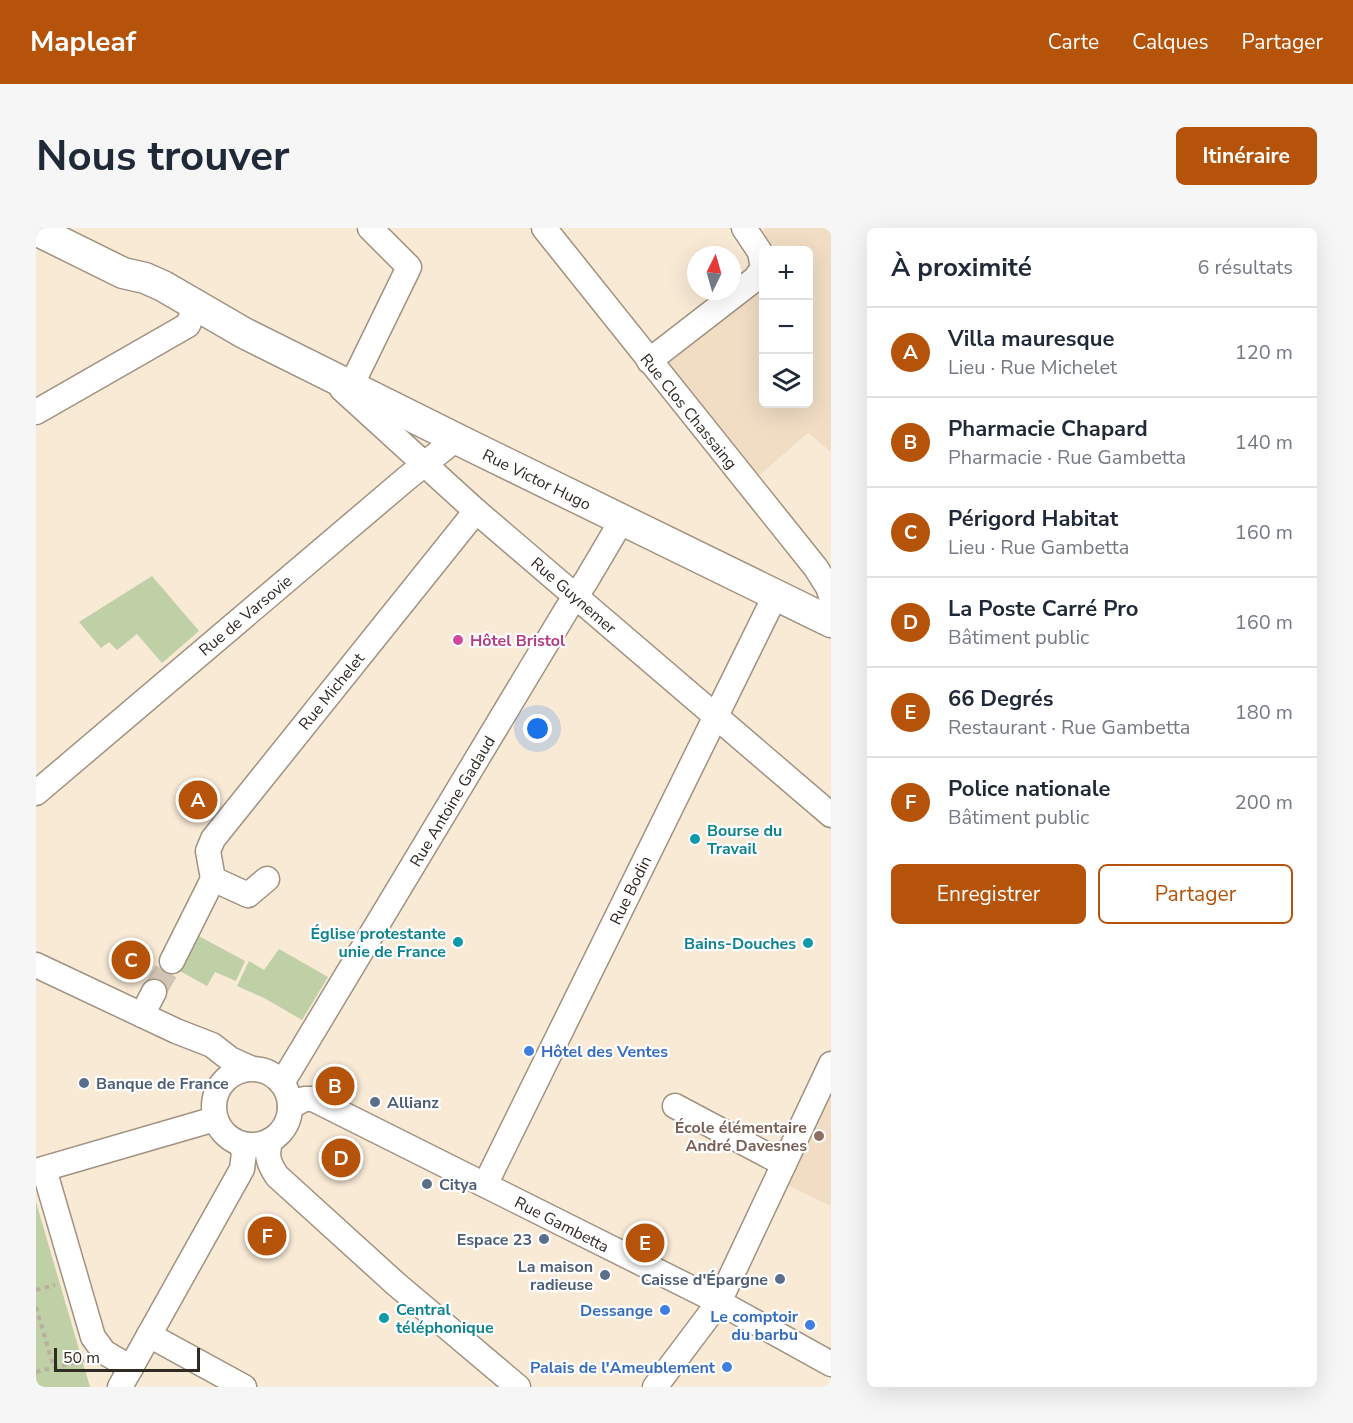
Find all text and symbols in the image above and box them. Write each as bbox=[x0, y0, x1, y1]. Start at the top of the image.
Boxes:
text: Mapleaf bbox=[30, 23, 136, 61]
text: Carte bbox=[1048, 28, 1099, 56]
text: Calques bbox=[1132, 28, 1209, 56]
text: Partager bbox=[1242, 28, 1323, 56]
button: Itinéraire bbox=[1176, 127, 1317, 185]
text: Nous trouver bbox=[36, 128, 289, 185]
north arrow bbox=[687, 246, 741, 300]
map controls bbox=[759, 246, 813, 408]
button: + bbox=[759, 246, 813, 300]
text: À proximité bbox=[891, 250, 1032, 285]
text: 6 résultats bbox=[1197, 254, 1293, 281]
button: − bbox=[759, 300, 813, 354]
text: Villa mauresque bbox=[948, 324, 1114, 354]
text: A bbox=[903, 339, 918, 366]
text: 120 m bbox=[1235, 339, 1293, 366]
street label: Rue Clos Chassaing bbox=[635, 349, 742, 474]
button: layers bbox=[759, 354, 813, 408]
text: Lieu · Rue Michelet bbox=[948, 354, 1117, 381]
text: Pharmacie Chapard bbox=[948, 414, 1148, 444]
text: B bbox=[904, 429, 917, 456]
text: 140 m bbox=[1235, 429, 1293, 456]
street label: Rue Victor Hugo bbox=[479, 444, 595, 516]
text: Pharmacie · Rue Gambetta bbox=[948, 444, 1186, 471]
text: Périgord Habitat bbox=[948, 504, 1118, 534]
text: C bbox=[904, 519, 917, 546]
text: 160 m bbox=[1235, 519, 1293, 546]
text: Lieu · Rue Gambetta bbox=[948, 534, 1129, 561]
street label: Rue Guynemer bbox=[526, 552, 621, 639]
street label: Rue de Varsovie bbox=[194, 570, 297, 661]
text: La Poste Carré Pro bbox=[948, 594, 1138, 624]
text: D bbox=[903, 609, 918, 636]
text: 160 m bbox=[1235, 609, 1293, 636]
text: Bâtiment public bbox=[948, 624, 1089, 651]
place label: Hôtel Bristol bbox=[470, 630, 565, 652]
marker: Hôtel Bristol bbox=[451, 633, 465, 647]
street label: Rue Michelet bbox=[294, 648, 370, 735]
text: 66 Degrés bbox=[948, 684, 1053, 714]
text: E bbox=[905, 699, 916, 726]
text: 180 m bbox=[1235, 699, 1293, 726]
your location bbox=[523, 714, 552, 743]
text: Restaurant · Rue Gambetta bbox=[948, 714, 1190, 741]
street label: Rue Antoine Gadaud bbox=[405, 732, 501, 871]
text: Police nationale bbox=[948, 774, 1111, 804]
pin: A bbox=[178, 778, 218, 822]
text: F bbox=[905, 789, 916, 816]
text: 200 m bbox=[1235, 789, 1293, 816]
text: Bâtiment public bbox=[948, 804, 1089, 831]
place label: Bourse du Travail bbox=[707, 820, 782, 860]
marker: Bourse du Travail bbox=[688, 832, 702, 846]
street label: Rue Bodin bbox=[605, 852, 657, 929]
button: Enregistrer bbox=[891, 864, 1086, 924]
button: Partager bbox=[1098, 864, 1293, 924]
place label: Église protestante unie de France bbox=[311, 923, 446, 963]
place label: Bains-Douches bbox=[684, 933, 796, 955]
marker: Église protestante unie de France bbox=[451, 935, 465, 949]
marker: Bains-Douches bbox=[801, 936, 815, 950]
pin: C bbox=[112, 938, 151, 982]
place label: Hôtel des Ventes bbox=[541, 1041, 668, 1063]
marker: Hôtel des Ventes bbox=[522, 1044, 536, 1058]
pin: B bbox=[316, 1064, 354, 1108]
place label: Banque de France bbox=[96, 1073, 229, 1095]
marker: Banque de France bbox=[77, 1076, 91, 1090]
place label: Allianz bbox=[387, 1092, 439, 1114]
marker: Allianz bbox=[368, 1095, 382, 1109]
place label: École élémentaire André Davesnes bbox=[675, 1117, 807, 1157]
marker: École élémentaire André Davesnes bbox=[812, 1129, 826, 1143]
pin: D bbox=[322, 1136, 360, 1180]
place label: Citya bbox=[439, 1174, 477, 1196]
marker: Citya bbox=[420, 1177, 434, 1191]
street label: Rue Gambetta bbox=[510, 1192, 613, 1258]
pin: F bbox=[248, 1214, 286, 1258]
pin: E bbox=[626, 1220, 664, 1266]
place label: Espace 23 bbox=[457, 1229, 532, 1251]
marker: Espace 23 bbox=[537, 1232, 551, 1246]
place label: La maison radieuse bbox=[518, 1256, 593, 1296]
marker: La maison radieuse bbox=[598, 1268, 612, 1282]
place label: Caisse d'Épargne bbox=[641, 1269, 768, 1291]
marker: Caisse d'Épargne bbox=[773, 1272, 787, 1286]
place label: Central téléphonique bbox=[396, 1299, 494, 1339]
place label: Dessange bbox=[580, 1300, 653, 1322]
marker: Dessange bbox=[658, 1303, 672, 1317]
place label: Le comptoir du barbu bbox=[710, 1306, 799, 1346]
marker: Central téléphonique bbox=[377, 1311, 391, 1325]
marker: Le comptoir du barbu bbox=[803, 1318, 817, 1332]
scale bar bbox=[54, 1345, 200, 1372]
text: 50 m bbox=[63, 1347, 100, 1369]
place label: Palais de l'Ameublement bbox=[530, 1357, 716, 1379]
marker: Palais de l'Ameublement bbox=[720, 1360, 734, 1374]

